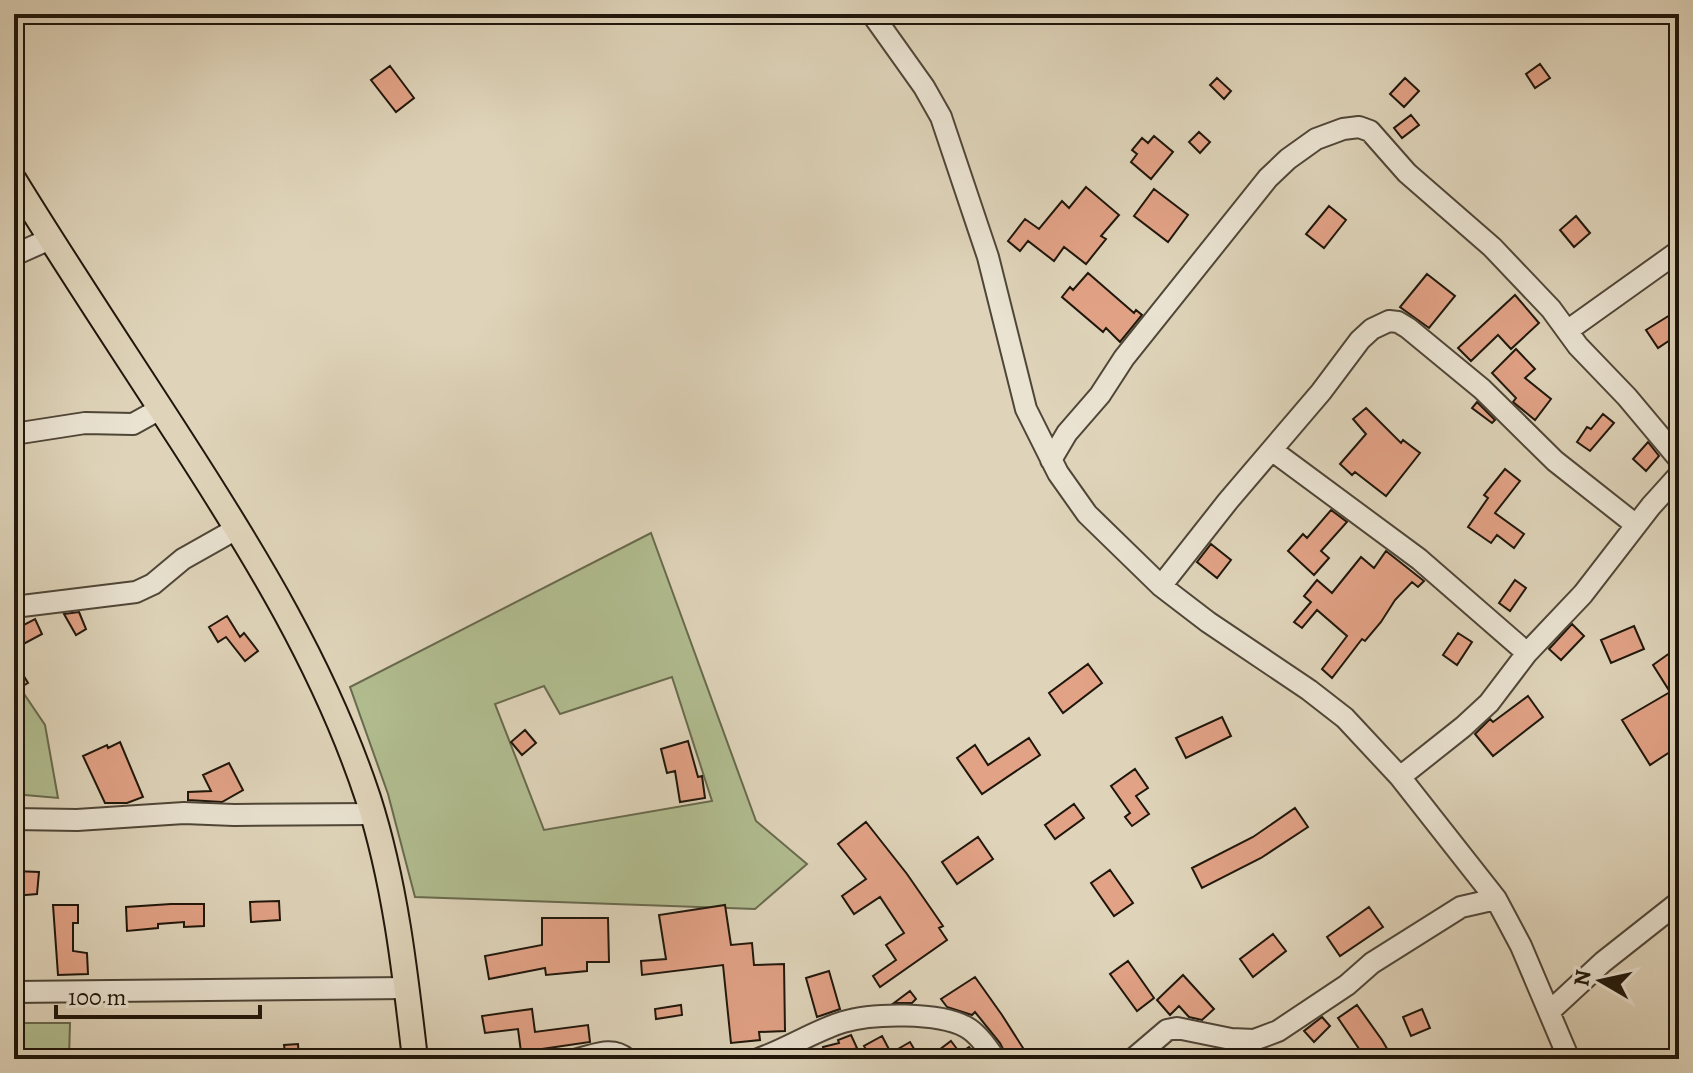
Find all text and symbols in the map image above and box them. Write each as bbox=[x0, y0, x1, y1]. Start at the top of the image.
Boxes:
north arrow bbox=[1561, 941, 1641, 1021]
text: N bbox=[1566, 968, 1598, 988]
scale bar bbox=[56, 969, 260, 1019]
text: 100 m bbox=[68, 981, 127, 1013]

